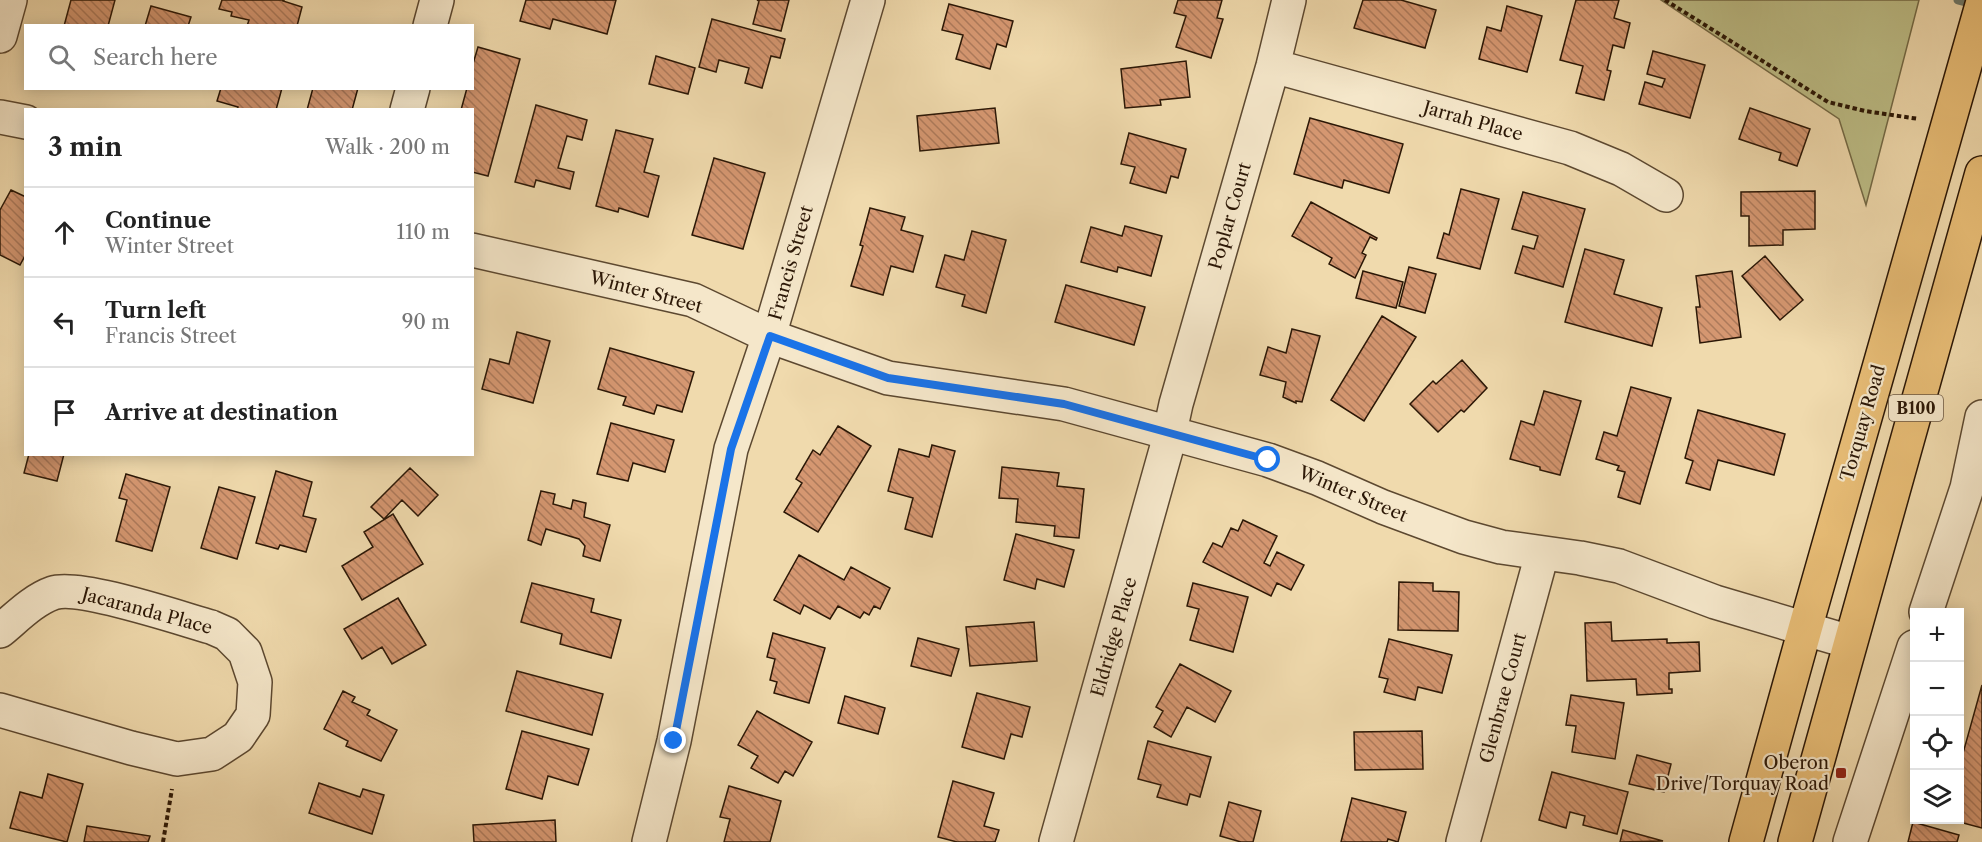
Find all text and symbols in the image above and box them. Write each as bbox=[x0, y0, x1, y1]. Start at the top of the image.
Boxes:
search box bbox=[24, 24, 474, 90]
icon: search bbox=[45, 41, 78, 74]
text: Search here bbox=[93, 44, 218, 71]
street label: Jarrah Place bbox=[1418, 95, 1525, 146]
text: 3 min bbox=[48, 131, 122, 163]
text: Walk · 200 m bbox=[325, 135, 450, 159]
street label: Poplar Court bbox=[1204, 159, 1256, 272]
street label: Francis Street bbox=[764, 202, 818, 323]
text: Continue bbox=[105, 207, 211, 234]
icon: ahead bbox=[48, 216, 81, 249]
text: 110 m bbox=[397, 220, 450, 244]
text: Winter Street bbox=[105, 234, 234, 258]
street label: Winter Street bbox=[586, 266, 705, 318]
text: Turn left bbox=[105, 297, 206, 324]
icon: left bbox=[48, 306, 81, 339]
text: 90 m bbox=[402, 310, 450, 334]
text: Francis Street bbox=[105, 324, 237, 348]
street label: Torquay Road bbox=[1836, 362, 1890, 484]
road number: B100 bbox=[1889, 395, 1943, 421]
icon: arrive bbox=[48, 396, 81, 429]
text: Arrive at destination bbox=[105, 399, 338, 426]
route start bbox=[1254, 446, 1280, 472]
street label: Winter Street bbox=[1294, 461, 1411, 527]
street label: Eldridge Place bbox=[1086, 575, 1142, 699]
street label: Jacaranda Place bbox=[76, 582, 215, 639]
map controls bbox=[1910, 608, 1964, 824]
button: + bbox=[1910, 608, 1964, 662]
street label: Glenbrae Court bbox=[1475, 630, 1531, 766]
button: − bbox=[1910, 662, 1964, 716]
button: locate bbox=[1910, 716, 1964, 770]
route end bbox=[660, 727, 686, 753]
place label: Oberon Drive/Torquay Road bbox=[1656, 752, 1829, 795]
marker: Oberon Drive/Torquay Road bbox=[1834, 766, 1848, 780]
button: layers bbox=[1910, 770, 1964, 824]

